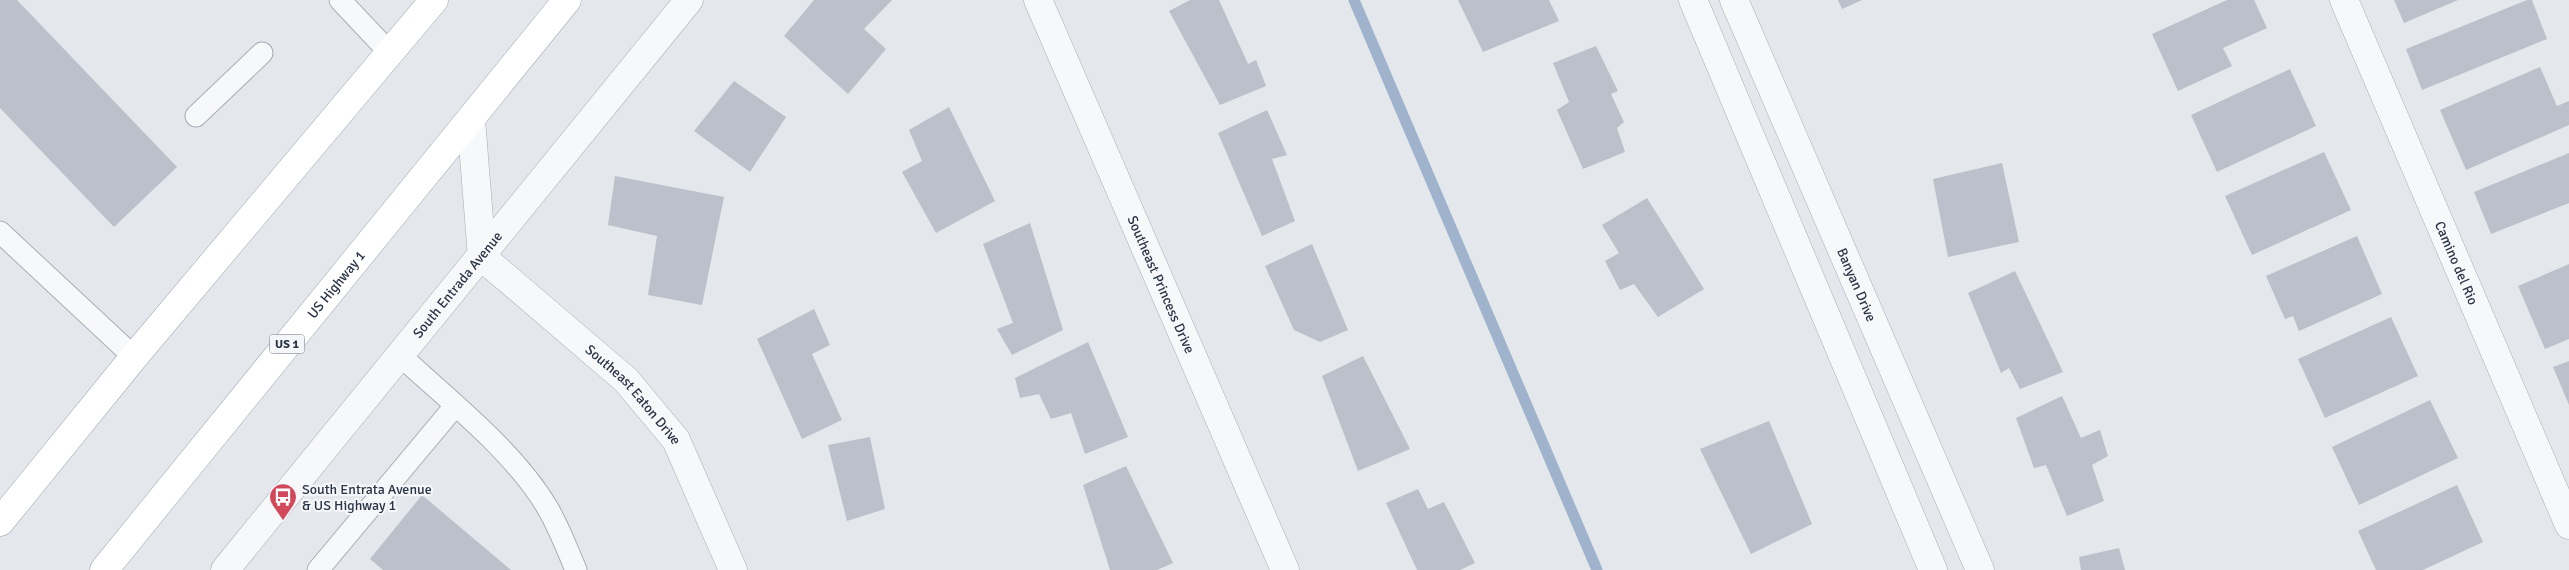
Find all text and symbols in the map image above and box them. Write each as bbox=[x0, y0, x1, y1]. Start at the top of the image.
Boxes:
street label: Southeast Princess Drive bbox=[1124, 213, 1198, 356]
street label: Camino del Rio bbox=[2431, 219, 2482, 308]
street label: South Entrada Avenue bbox=[409, 228, 506, 342]
street label: Banyan Drive bbox=[1833, 245, 1880, 324]
street label: US Highway 1 bbox=[304, 247, 369, 322]
road number: US 1 bbox=[270, 334, 304, 354]
street label: Southeast Eaton Drive bbox=[582, 341, 685, 447]
place label: South Entrata Avenue & US Highway 1 bbox=[302, 481, 432, 514]
bus stop icon: South Entrata Avenue & US Highway 1 bbox=[268, 482, 298, 521]

